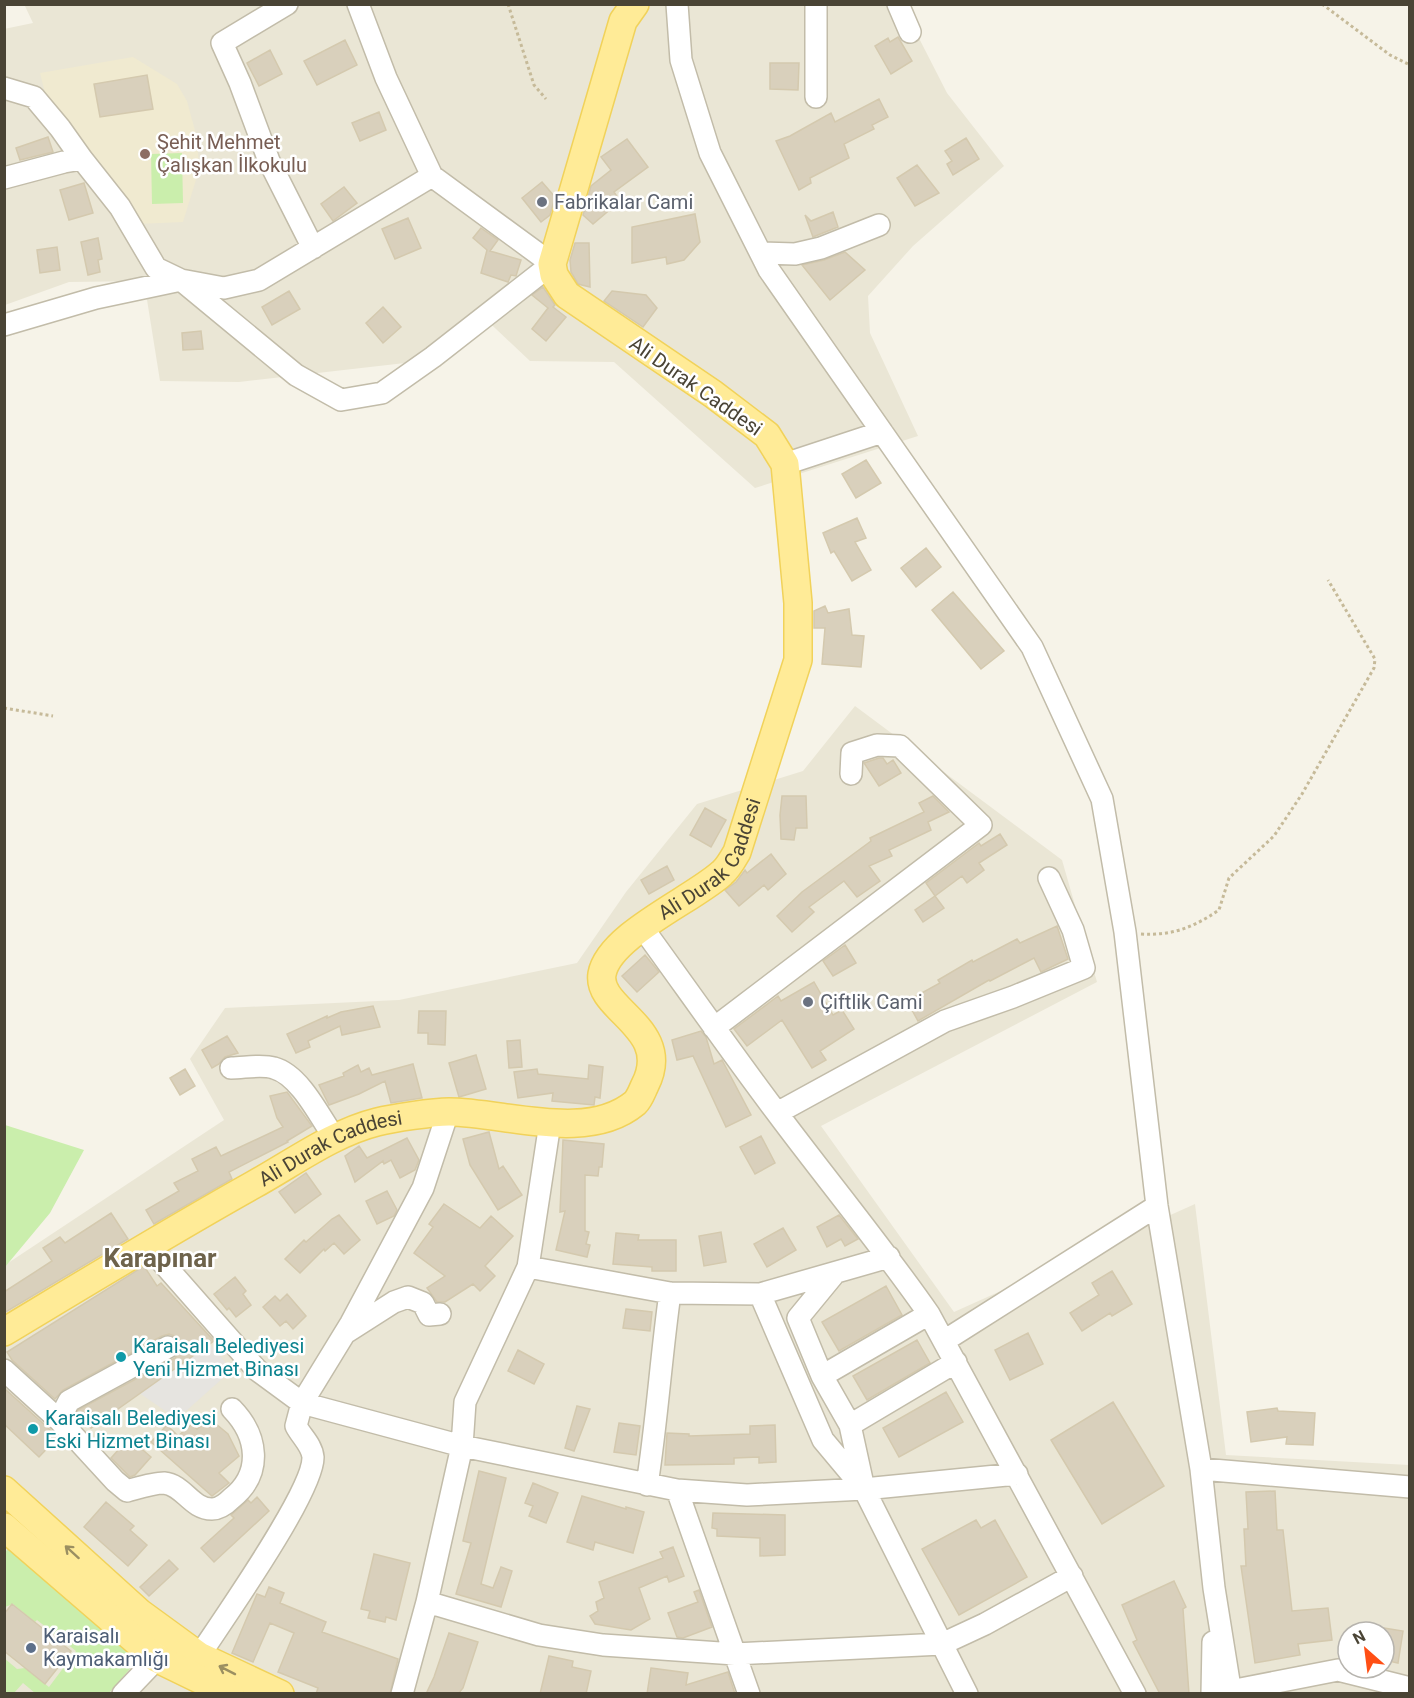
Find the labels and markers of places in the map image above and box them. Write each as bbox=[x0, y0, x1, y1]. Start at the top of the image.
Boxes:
place label: Şehit Mehmet Çalışkan İlkokulu bbox=[157, 130, 307, 177]
marker: Şehit Mehmet Çalışkan İlkokulu bbox=[138, 147, 152, 161]
place label: Fabrikalar Cami bbox=[554, 190, 693, 214]
marker: Fabrikalar Cami bbox=[535, 195, 549, 209]
place label: Çiftlik Cami bbox=[820, 990, 923, 1014]
marker: Çiftlik Cami bbox=[801, 995, 815, 1009]
place label: Karaisalı Belediyesi Yeni Hizmet Binası bbox=[133, 1334, 304, 1381]
marker: Karaisalı Belediyesi Yeni Hizmet Binası bbox=[114, 1350, 128, 1364]
place label: Karaisalı Belediyesi Eski Hizmet Binası bbox=[45, 1406, 216, 1453]
marker: Karaisalı Belediyesi Eski Hizmet Binası bbox=[26, 1422, 40, 1436]
place label: Karaisalı Kaymakamlığı bbox=[43, 1624, 169, 1671]
marker: Karaisalı Kaymakamlığı bbox=[24, 1641, 38, 1655]

